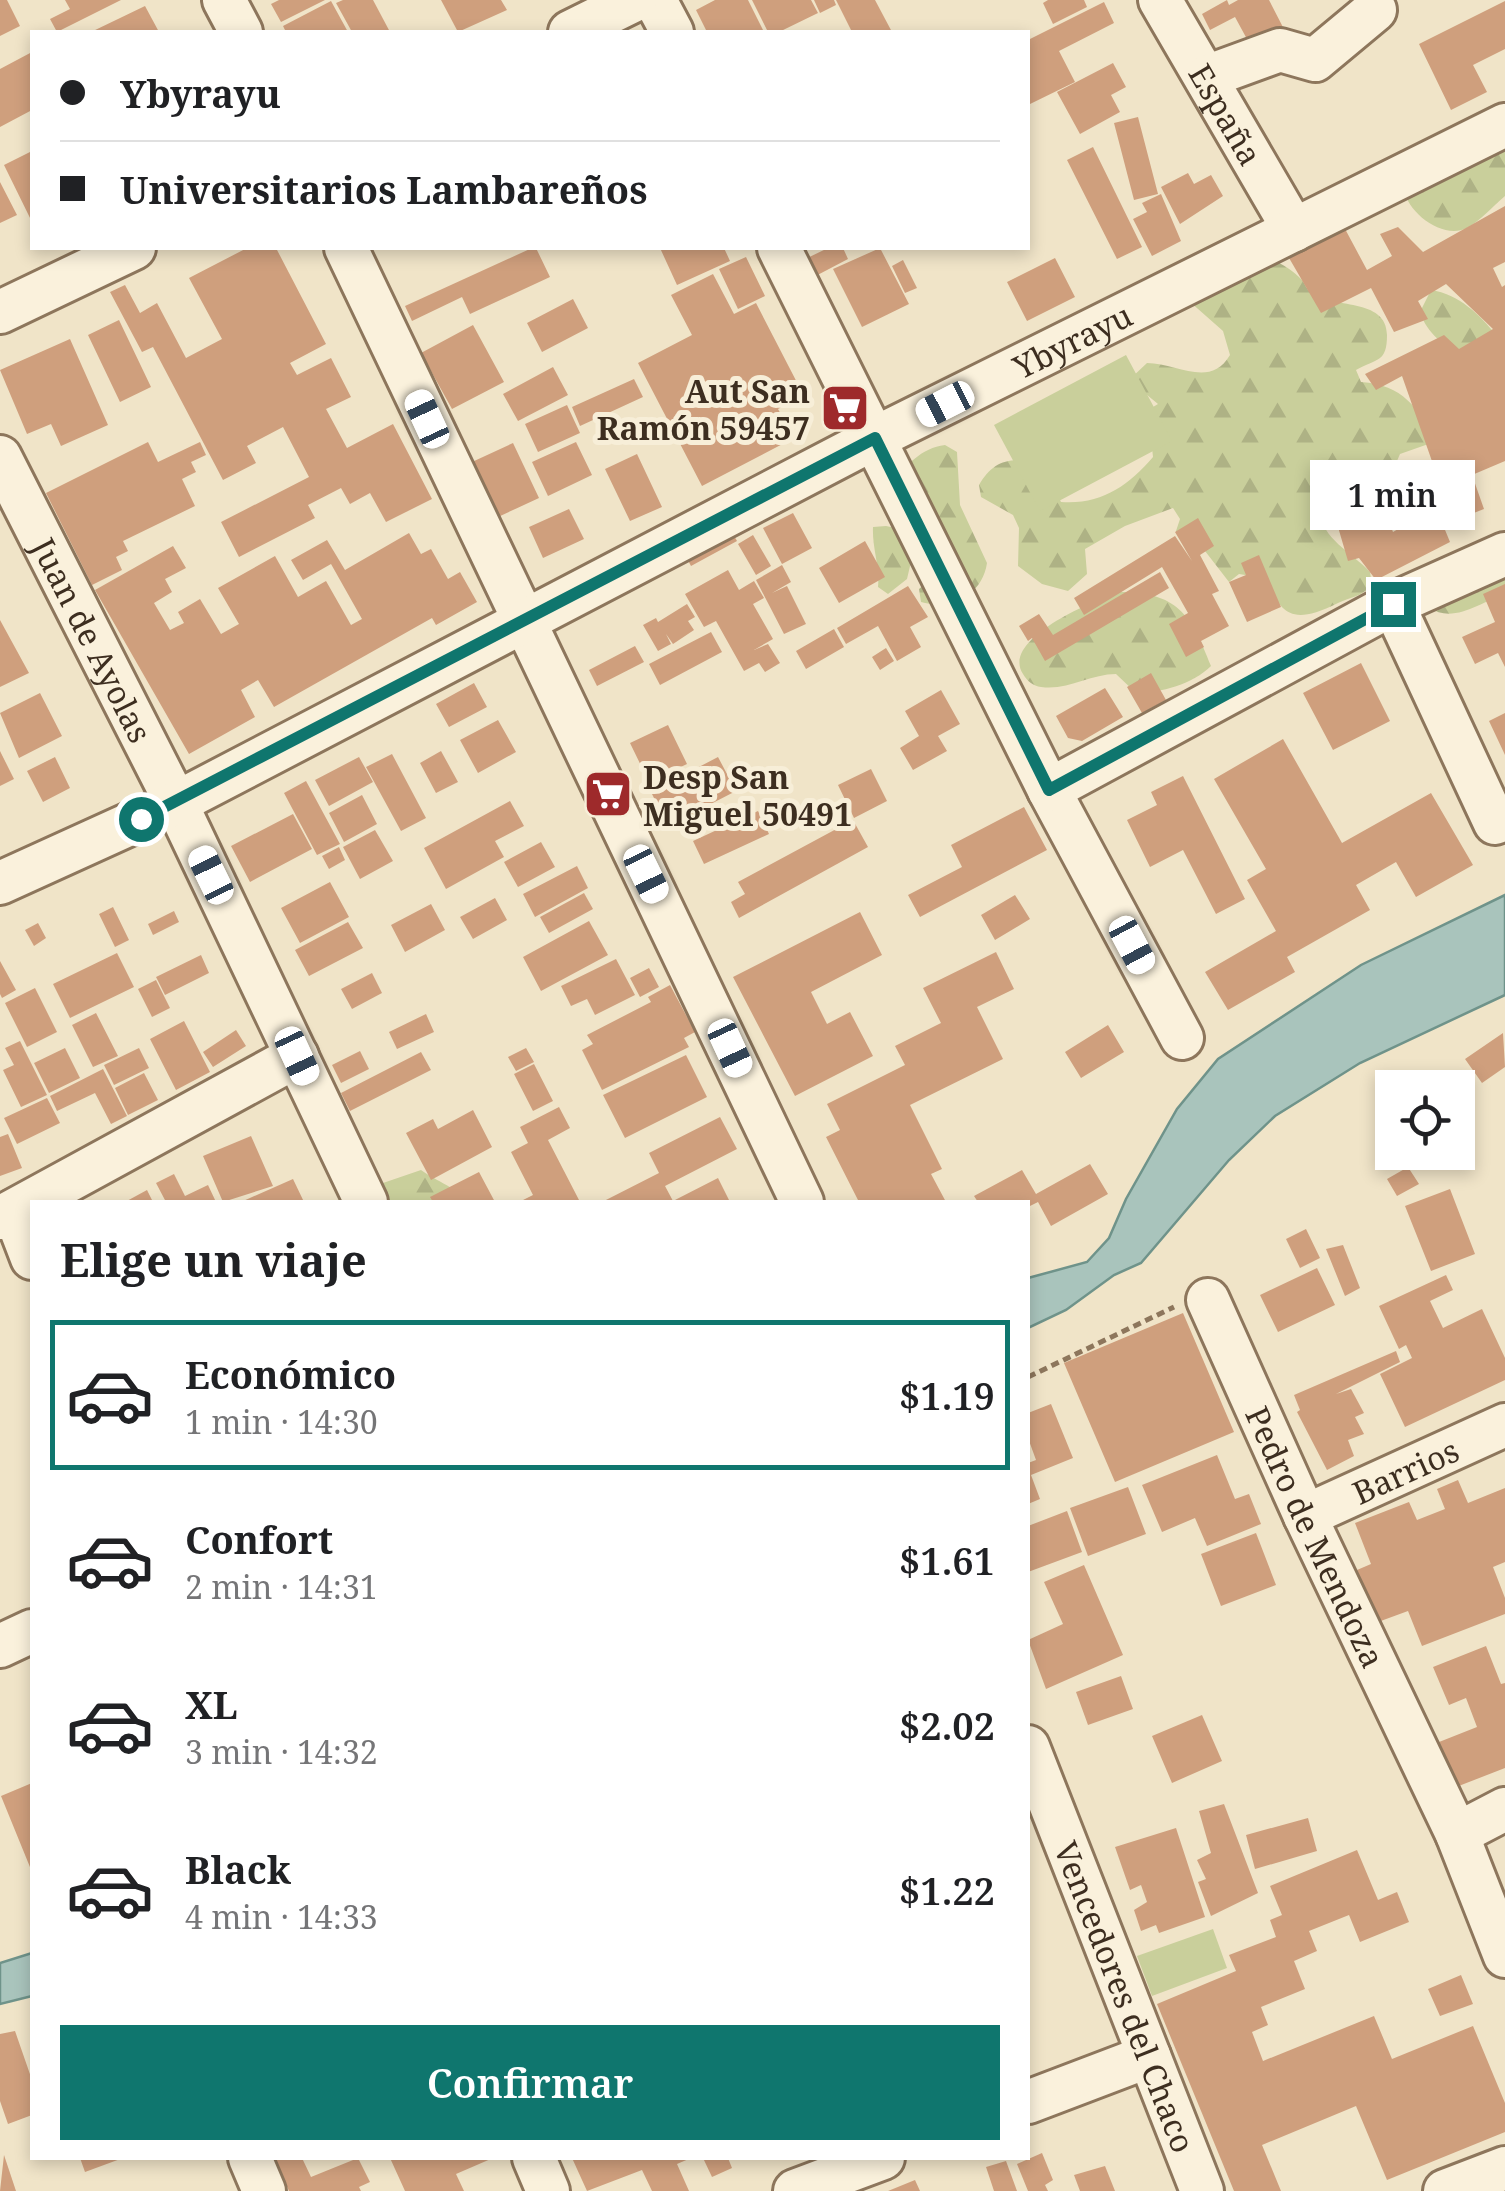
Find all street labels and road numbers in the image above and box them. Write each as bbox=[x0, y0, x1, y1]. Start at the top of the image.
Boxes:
street label: España bbox=[1180, 55, 1273, 173]
street label: Ybyrayu bbox=[1005, 292, 1139, 388]
street label: Juan de Ayolas bbox=[23, 529, 163, 749]
street label: Pedro de Mendoza bbox=[1237, 1399, 1396, 1674]
street label: Barrios bbox=[1345, 1428, 1465, 1513]
street label: Vencedores del Chaco bbox=[1045, 1835, 1206, 2158]

